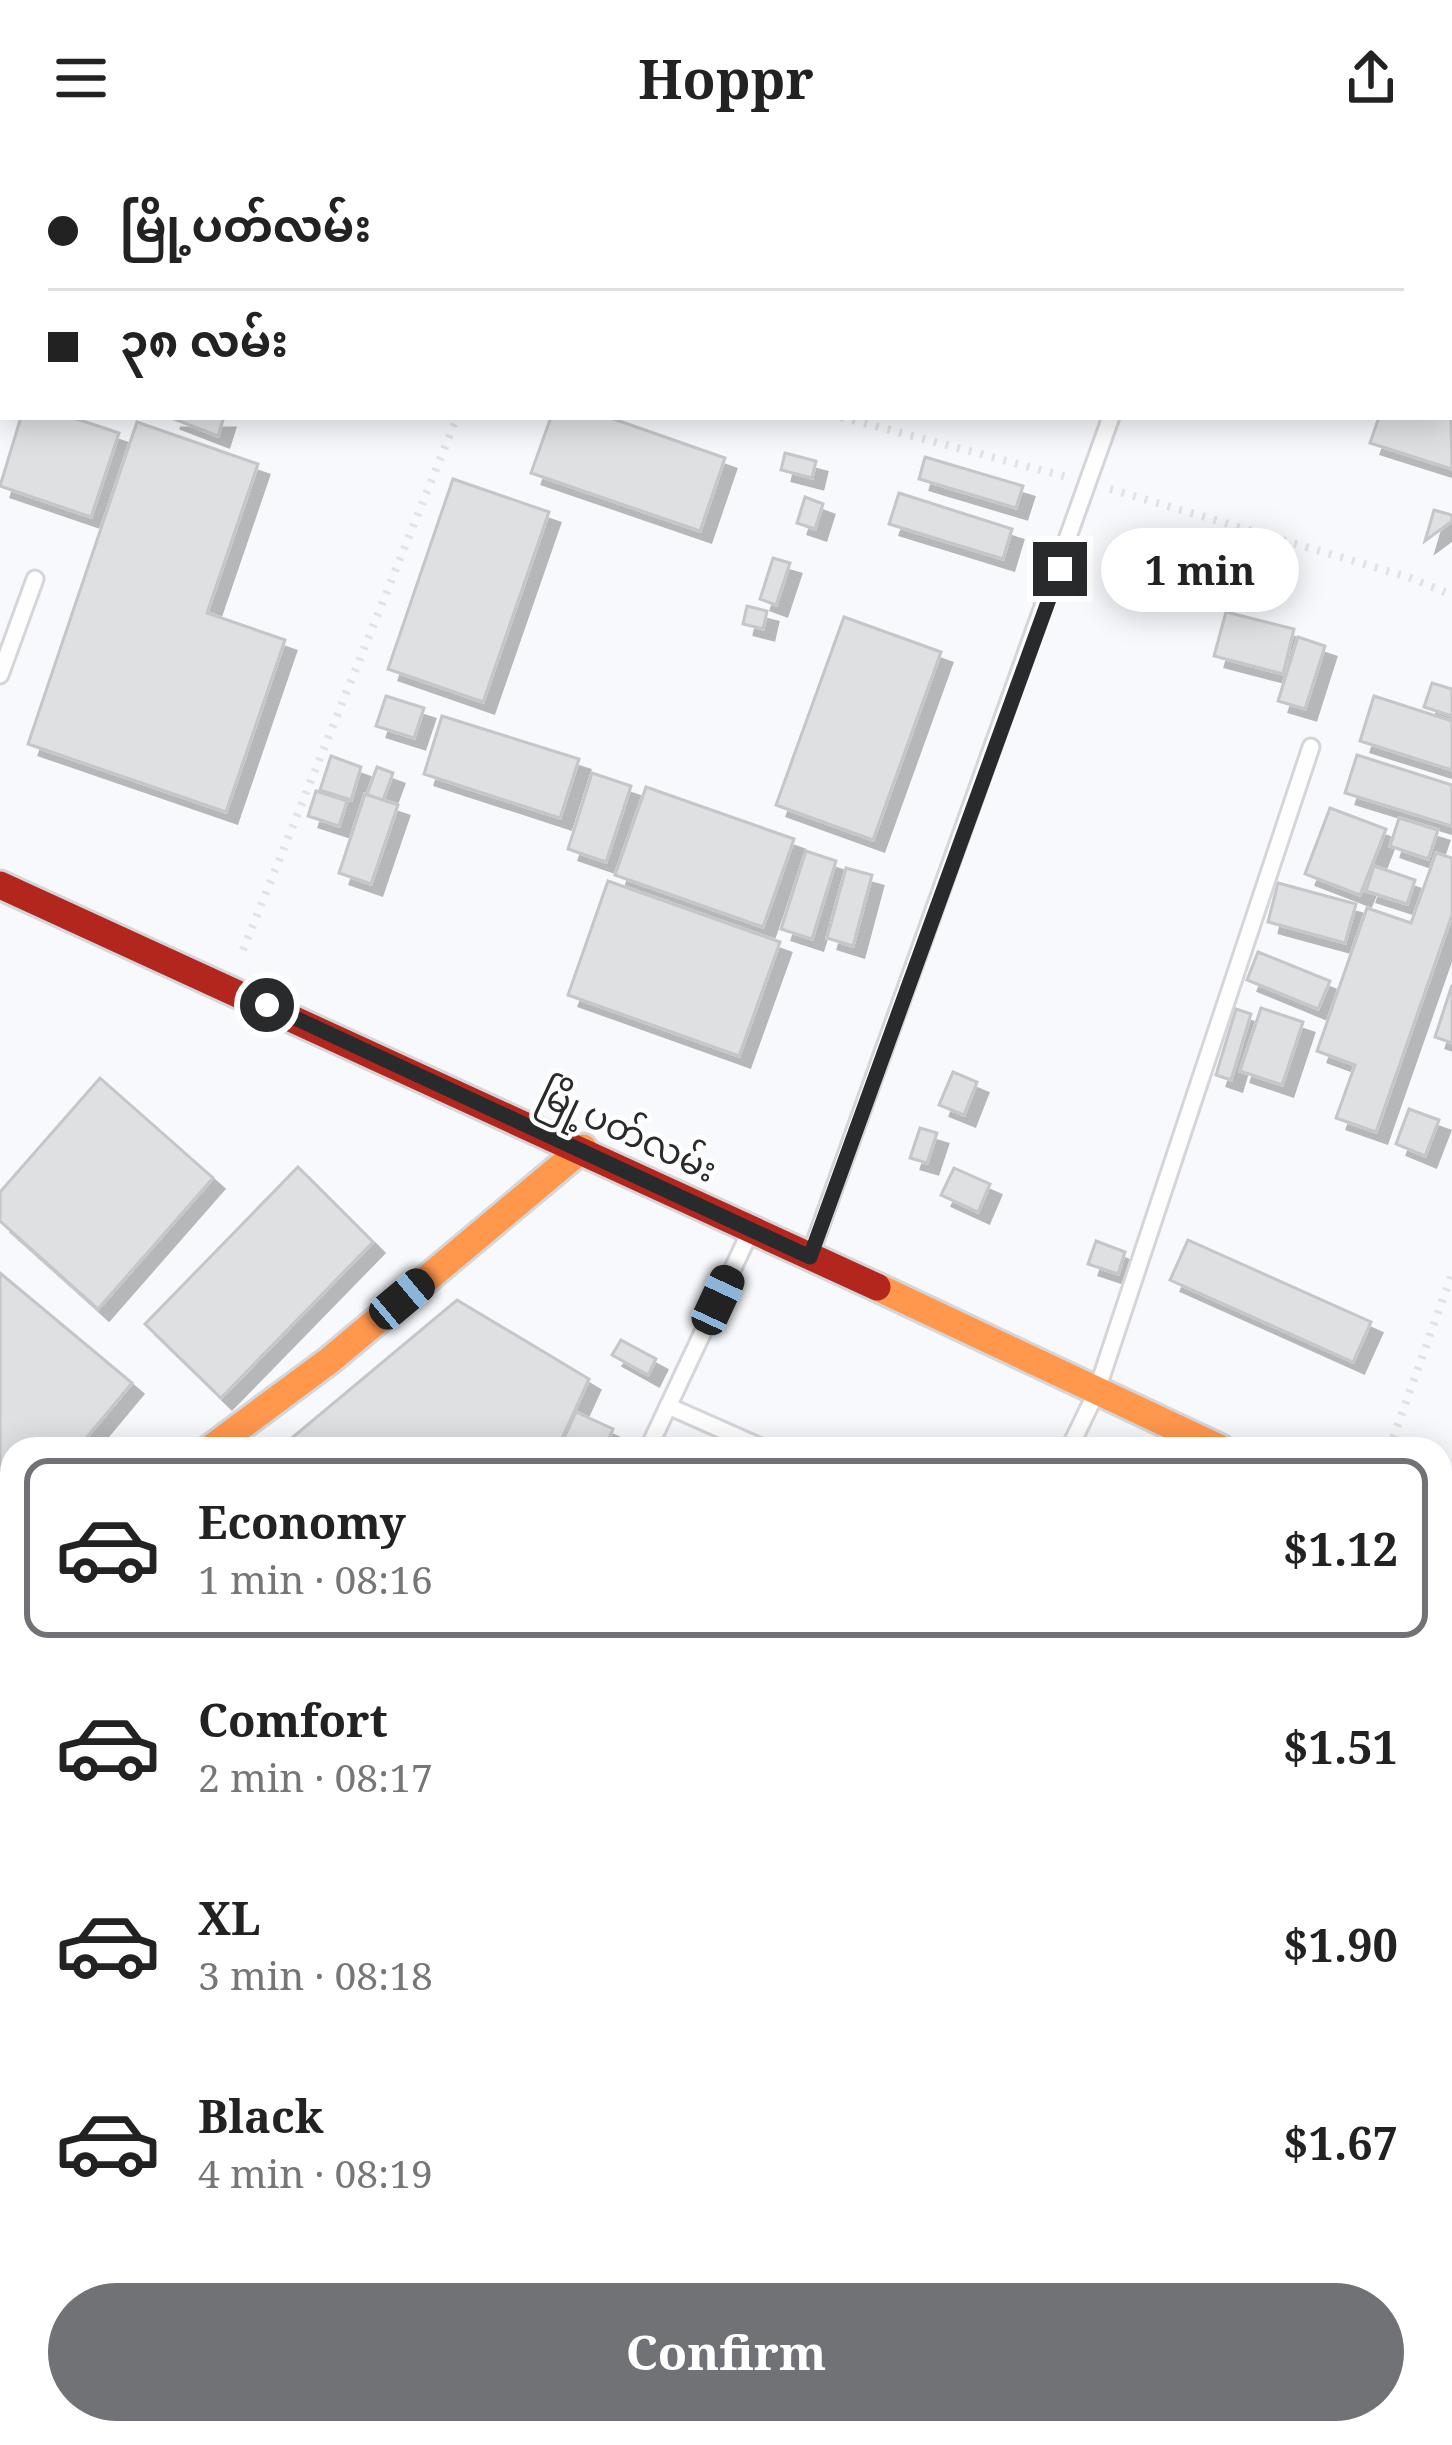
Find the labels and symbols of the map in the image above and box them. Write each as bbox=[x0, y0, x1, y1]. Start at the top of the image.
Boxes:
callout: 1 min bbox=[1102, 527, 1300, 611]
route end bbox=[1033, 542, 1087, 596]
route start bbox=[240, 978, 294, 1032]
street label: မြို့ပတ်လမ်း bbox=[528, 1068, 725, 1199]
car bbox=[686, 1260, 750, 1340]
car bbox=[363, 1262, 441, 1336]

